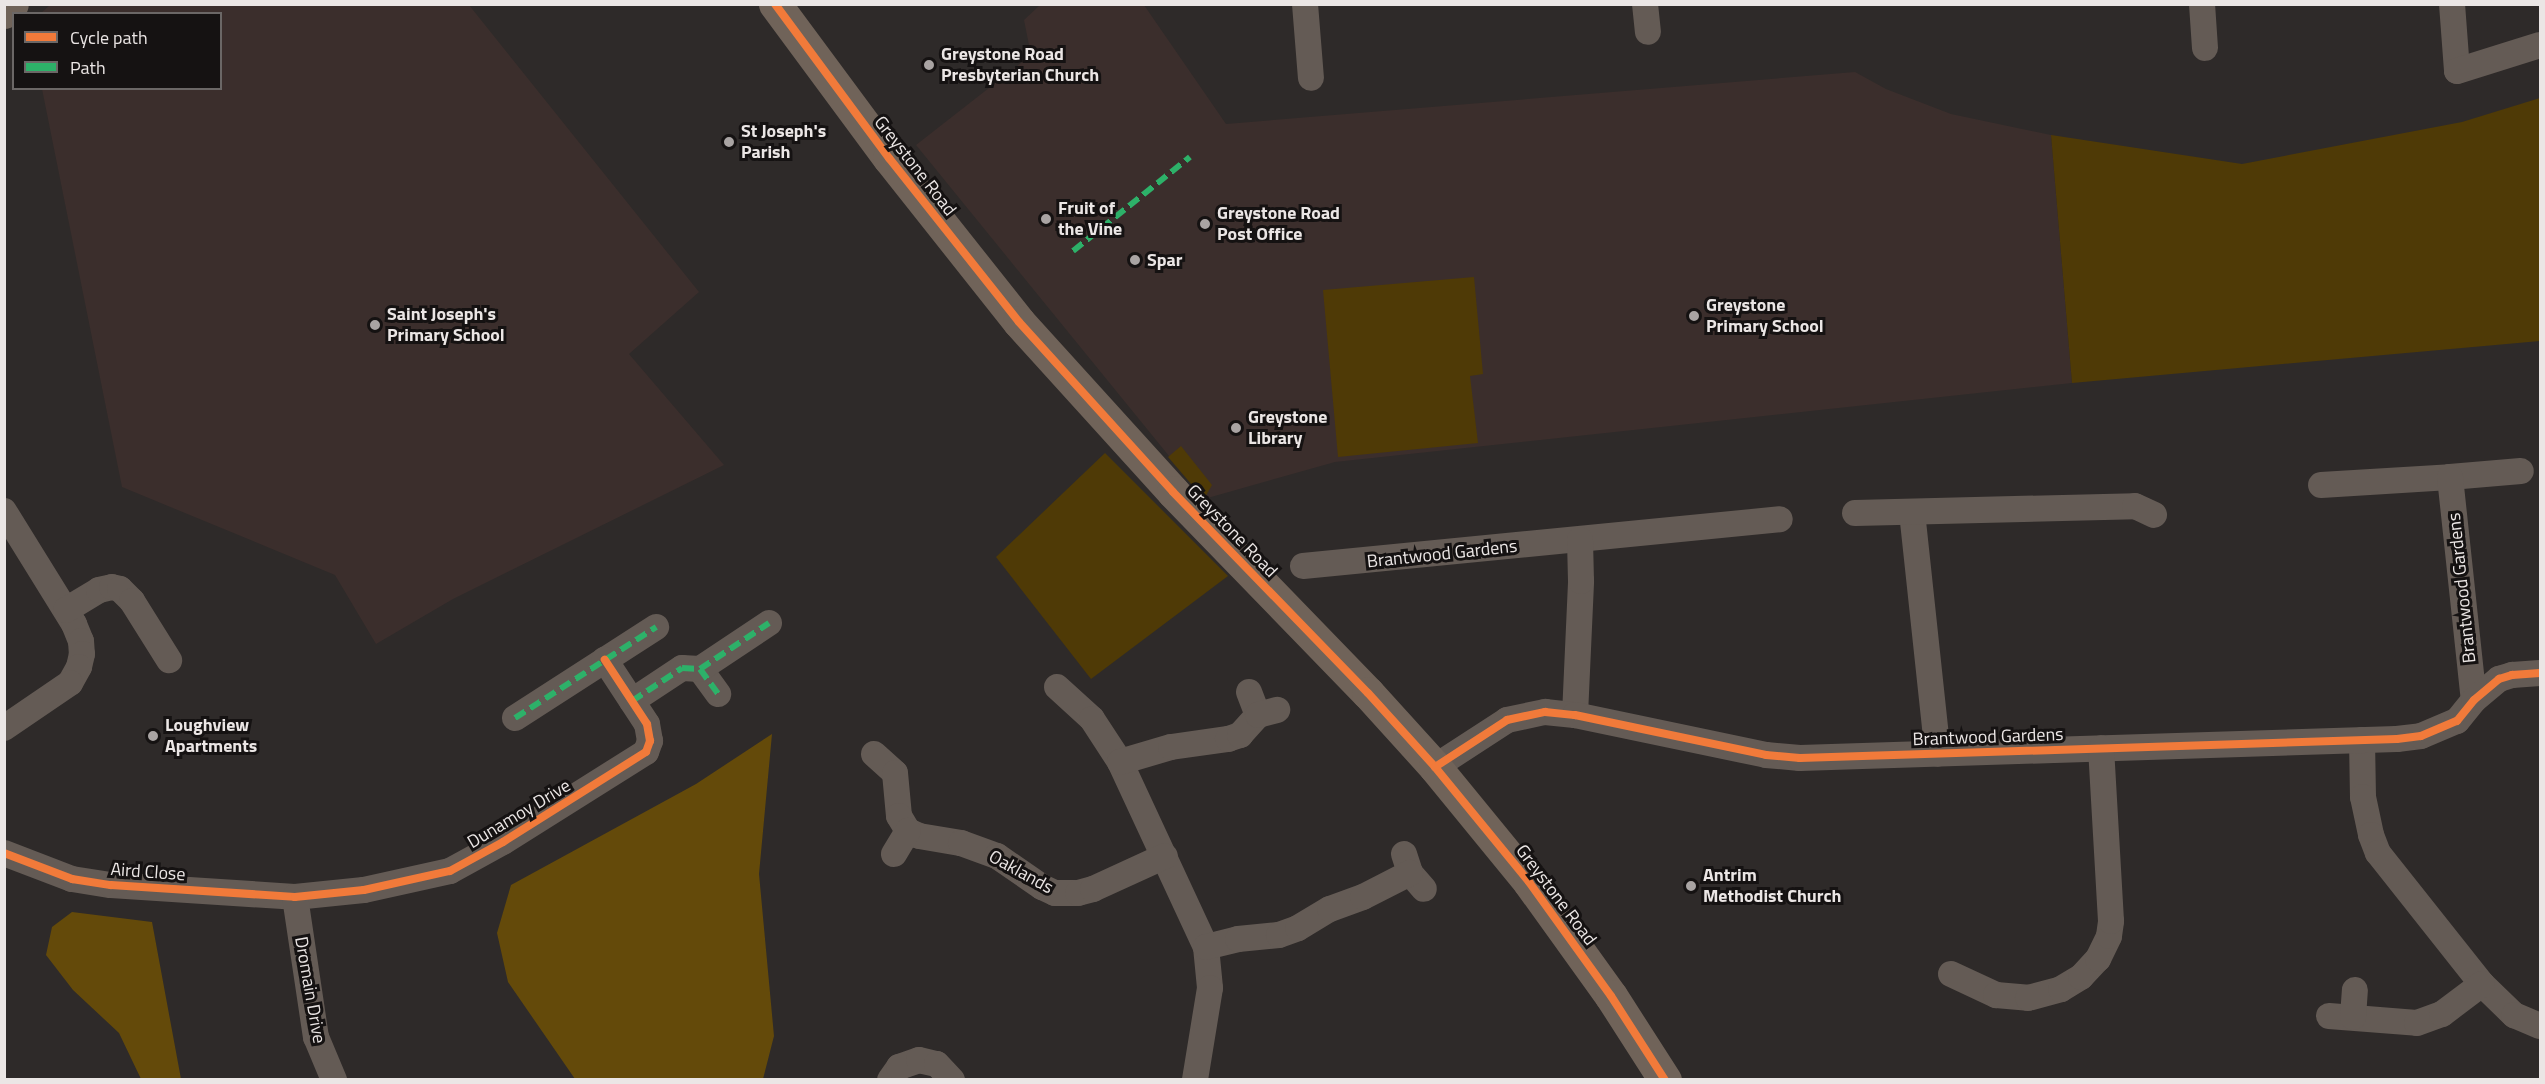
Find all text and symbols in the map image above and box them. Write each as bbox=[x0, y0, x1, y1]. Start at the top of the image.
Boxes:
legend bbox=[12, 12, 222, 90]
text: Cycle path bbox=[70, 24, 148, 51]
place label: Greystone Road Presbyterian Church bbox=[941, 44, 1099, 86]
text: Path bbox=[70, 54, 106, 81]
marker: Greystone Road Presbyterian Church bbox=[922, 58, 936, 72]
street label: Greystone Road bbox=[869, 112, 961, 220]
place label: St Joseph's Parish bbox=[741, 121, 826, 164]
marker: St Joseph's Parish bbox=[722, 135, 736, 149]
place label: Fruit of the Vine bbox=[1058, 198, 1122, 240]
place label: Greystone Road Post Office bbox=[1217, 203, 1340, 246]
marker: Fruit of the Vine bbox=[1039, 212, 1053, 226]
marker: Greystone Road Post Office bbox=[1198, 217, 1212, 231]
place label: Spar bbox=[1147, 249, 1182, 271]
marker: Spar bbox=[1128, 253, 1142, 267]
place label: Greystone Primary School bbox=[1706, 295, 1824, 338]
place label: Saint Joseph's Primary School bbox=[387, 304, 505, 346]
marker: Greystone Primary School bbox=[1687, 309, 1701, 323]
marker: Saint Joseph's Primary School bbox=[368, 318, 382, 332]
place label: Greystone Library bbox=[1248, 407, 1327, 450]
marker: Greystone Library bbox=[1229, 421, 1243, 435]
street label: Greystone Road bbox=[1182, 480, 1282, 582]
street label: Brantwood Gardens bbox=[2443, 512, 2481, 664]
street label: Brantwood Gardens bbox=[1366, 535, 1518, 573]
place label: Loughview Apartments bbox=[165, 715, 257, 758]
street label: Brantwood Gardens bbox=[1912, 724, 2064, 750]
marker: Loughview Apartments bbox=[146, 729, 160, 743]
street label: Dunamoy Drive bbox=[464, 775, 574, 853]
street label: Greystone Road bbox=[1511, 840, 1601, 950]
street label: Oaklands bbox=[985, 846, 1057, 898]
street label: Aird Close bbox=[110, 859, 186, 885]
place label: Antrim Methodist Church bbox=[1703, 865, 1841, 908]
marker: Antrim Methodist Church bbox=[1684, 879, 1698, 893]
street label: Dromain Drive bbox=[290, 935, 330, 1045]

